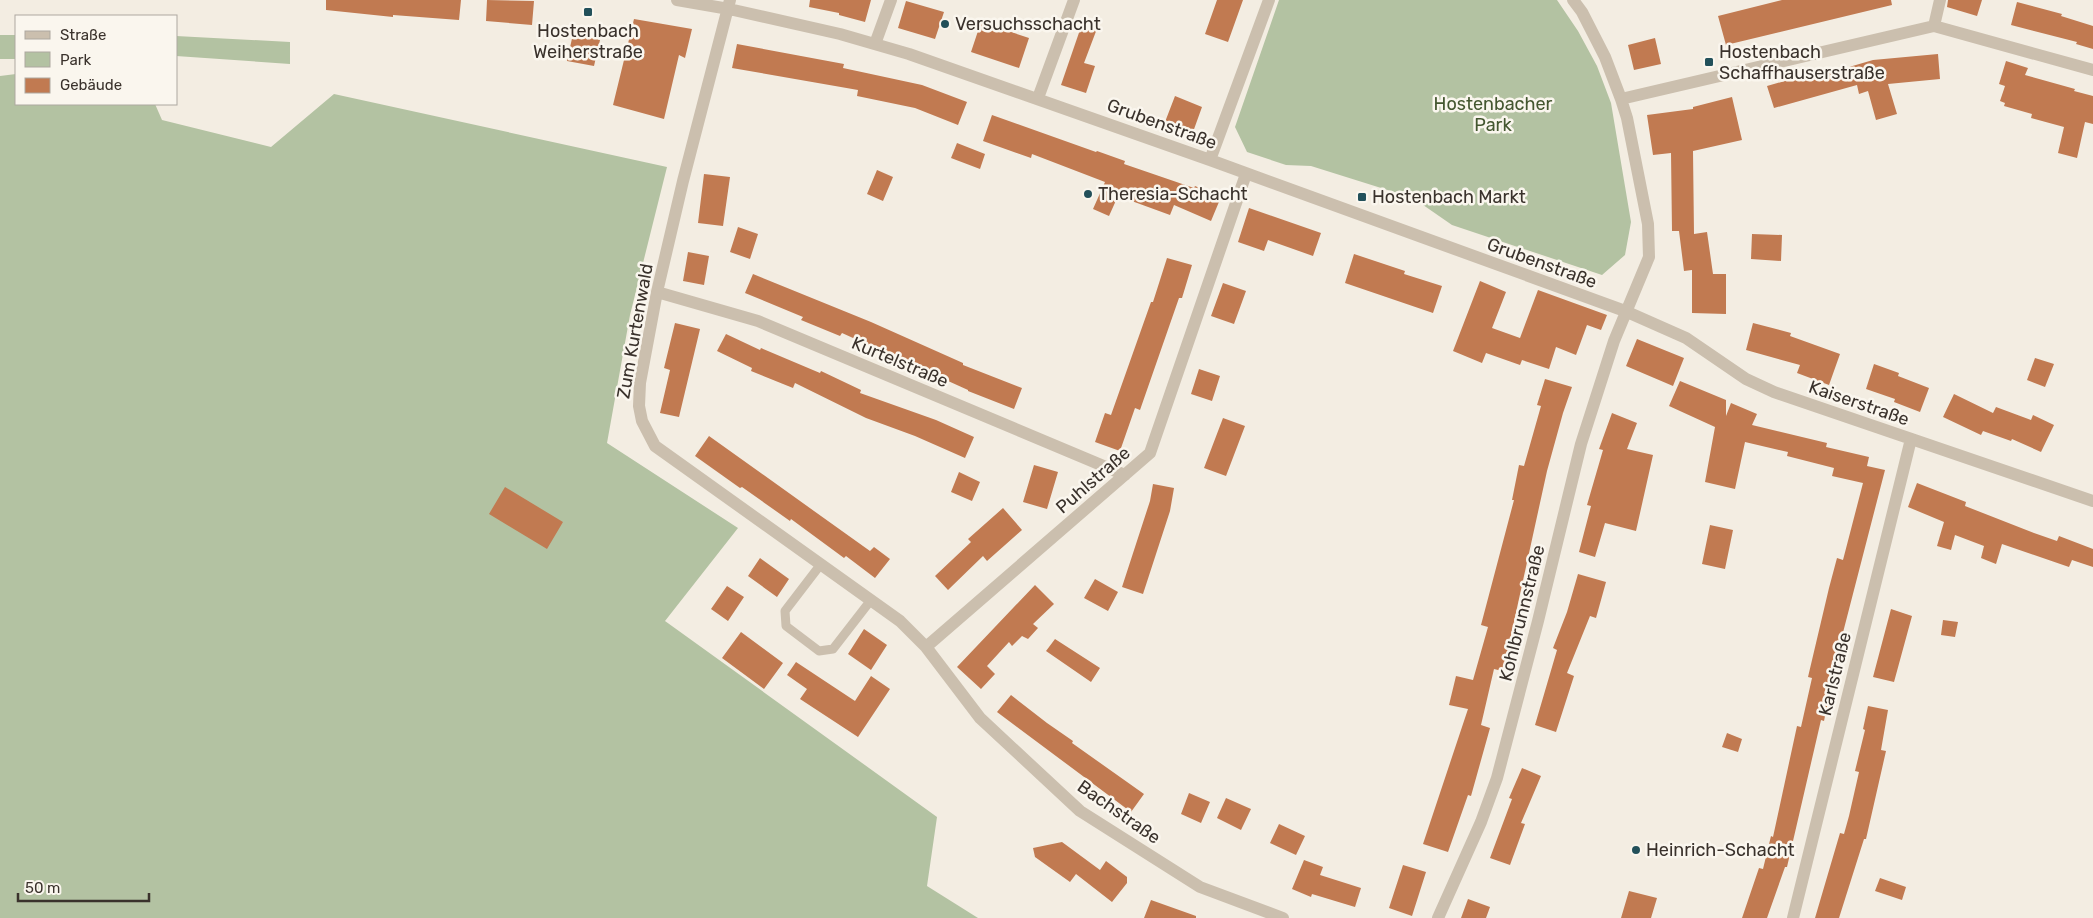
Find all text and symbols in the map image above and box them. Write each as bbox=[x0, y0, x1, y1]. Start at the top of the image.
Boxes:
marker: Hostenbach Weiherstraße bbox=[582, 6, 594, 18]
place label: Versuchsschacht bbox=[955, 13, 1101, 35]
legend bbox=[15, 15, 178, 105]
marker: Versuchsschacht bbox=[939, 18, 951, 30]
place label: Hostenbach Weiherstraße bbox=[533, 20, 643, 63]
text: Straße bbox=[60, 26, 106, 44]
place label: Hostenbach Schaffhauserstraße bbox=[1719, 41, 1885, 84]
text: Park bbox=[60, 51, 91, 69]
marker: Hostenbach Schaffhauserstraße bbox=[1703, 56, 1715, 68]
text: Gebäude bbox=[60, 76, 122, 94]
park label: Hostenbacher Park bbox=[1434, 93, 1553, 136]
street label: Grubenstraße bbox=[1104, 94, 1220, 154]
place label: Theresia-Schacht bbox=[1098, 183, 1248, 205]
place label: Hostenbach Markt bbox=[1372, 186, 1526, 208]
marker: Theresia-Schacht bbox=[1082, 188, 1094, 200]
marker: Hostenbach Markt bbox=[1356, 191, 1368, 203]
street label: Grubenstraße bbox=[1484, 233, 1600, 293]
street label: Zum Kurtenwald bbox=[612, 262, 658, 400]
street label: Kurtelstraße bbox=[848, 332, 952, 392]
street label: Kaiserstraße bbox=[1806, 376, 1912, 430]
street label: Puhlstraße bbox=[1051, 442, 1135, 518]
street label: Kohlbrunnstraße bbox=[1494, 543, 1550, 683]
street label: Karlstraße bbox=[1814, 630, 1856, 718]
street label: Bachstraße bbox=[1073, 775, 1165, 849]
place label: Heinrich-Schacht bbox=[1646, 839, 1795, 861]
marker: Heinrich-Schacht bbox=[1630, 844, 1642, 856]
scale bar bbox=[18, 870, 149, 902]
text: 50 m bbox=[25, 879, 60, 897]

